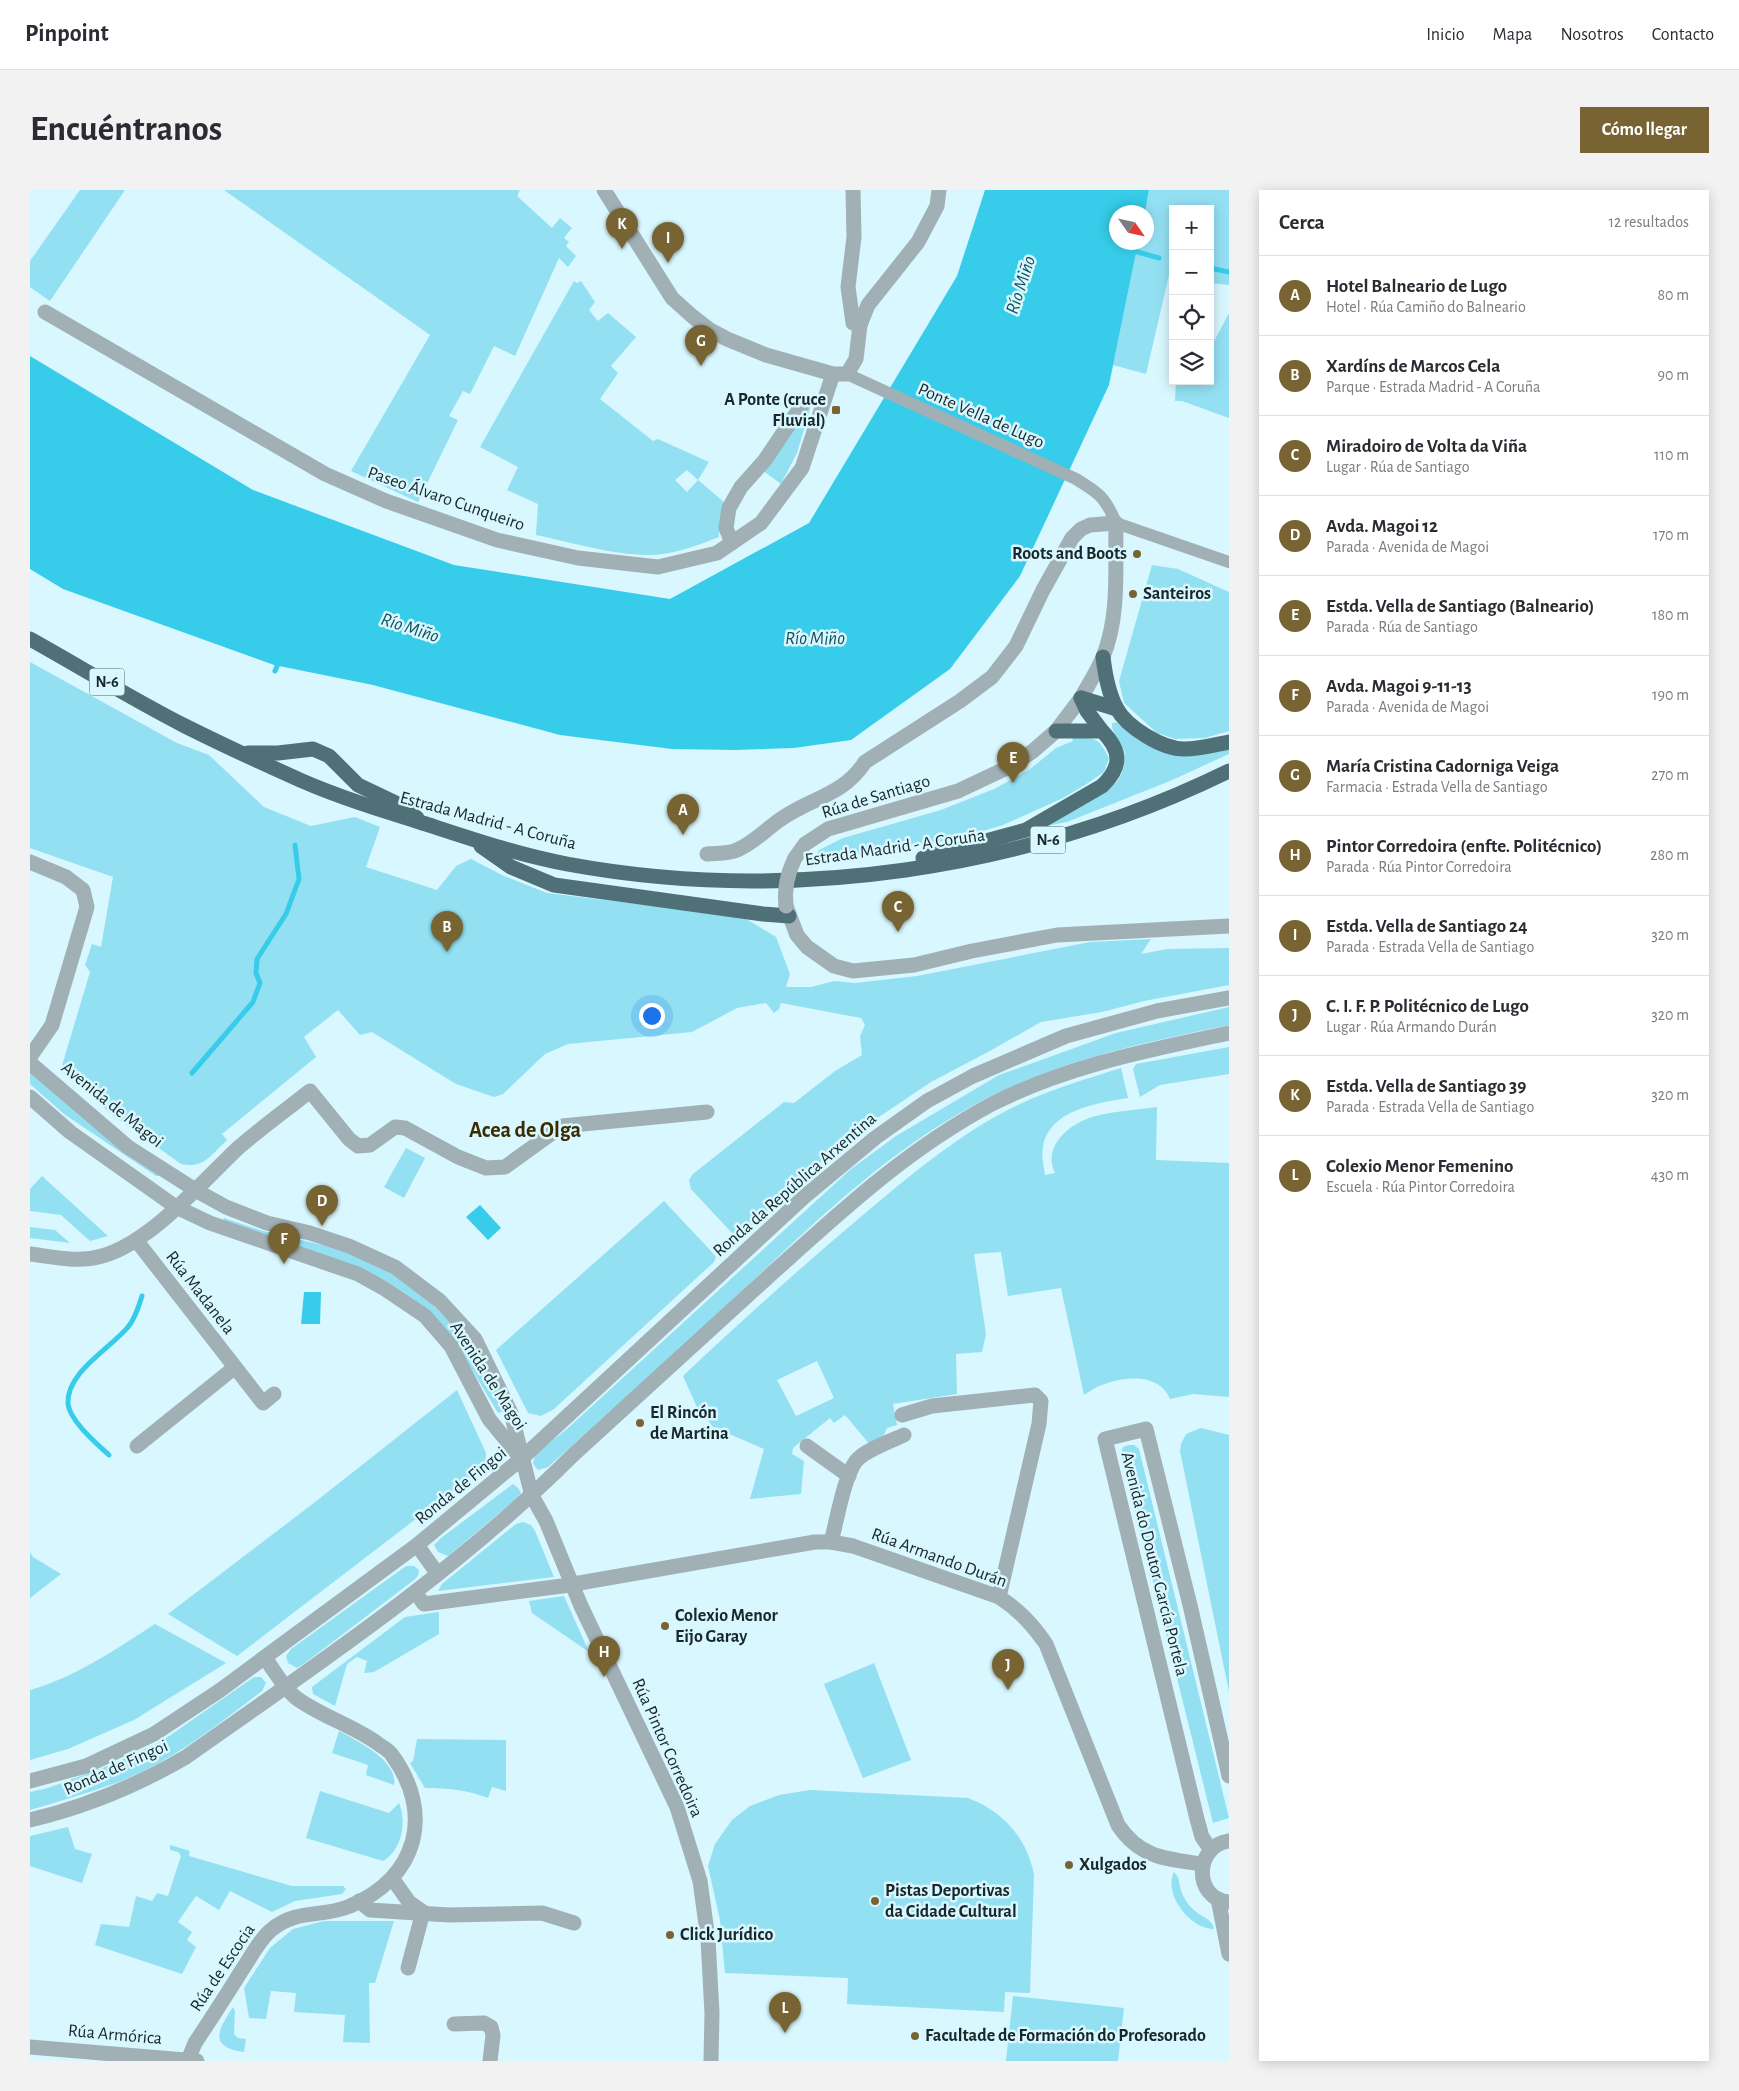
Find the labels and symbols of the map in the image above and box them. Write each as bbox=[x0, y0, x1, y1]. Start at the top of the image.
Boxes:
north arrow bbox=[1109, 205, 1154, 250]
pin: K bbox=[606, 208, 638, 249]
pin: I bbox=[652, 222, 684, 263]
water label: Río Miño bbox=[1003, 253, 1039, 316]
pin: G bbox=[685, 325, 717, 366]
street label: Ponte Vella de Lugo bbox=[915, 380, 1047, 452]
place label: A Ponte (cruce Fluvial) bbox=[724, 391, 826, 430]
marker: A Ponte (cruce Fluvial) bbox=[830, 404, 842, 416]
street label: Paseo Álvaro Cunqueiro bbox=[365, 461, 528, 534]
place label: Roots and Boots bbox=[1012, 545, 1127, 563]
marker: Roots and Boots bbox=[1131, 548, 1143, 560]
place label: Santeiros bbox=[1143, 585, 1211, 603]
marker: Santeiros bbox=[1127, 588, 1139, 600]
water label: Río Miño bbox=[379, 610, 442, 646]
water label: Río Miño bbox=[785, 629, 845, 648]
road number: N-6 bbox=[90, 668, 124, 696]
pin: E bbox=[997, 742, 1029, 783]
street label: Rúa de Santiago bbox=[820, 772, 932, 822]
street label: Estrada Madrid - A Coruña bbox=[398, 789, 578, 853]
pin: A bbox=[667, 794, 699, 835]
street label: Estrada Madrid - A Coruña bbox=[804, 826, 986, 870]
road number: N-6 bbox=[1030, 826, 1066, 854]
pin: C bbox=[882, 891, 914, 932]
pin: B bbox=[431, 911, 463, 952]
your location bbox=[639, 1003, 665, 1029]
street label: Avenida de Magoi bbox=[58, 1059, 166, 1151]
street label: Ronda da República Arxentina bbox=[710, 1110, 880, 1260]
district label: Acea de Olga bbox=[469, 1119, 581, 1141]
pin: D bbox=[306, 1185, 338, 1226]
pin: F bbox=[268, 1223, 300, 1264]
street label: Rúa Madanela bbox=[162, 1248, 238, 1338]
street label: Avenida de Magoi bbox=[446, 1319, 530, 1433]
place label: El Rincón de Martina bbox=[650, 1404, 729, 1443]
marker: El Rincón de Martina bbox=[634, 1417, 646, 1429]
street label: Ronda de Fingoi bbox=[412, 1444, 510, 1528]
street label: Avenida do Doutor García Portela bbox=[1117, 1450, 1191, 1678]
street label: Rúa Armando Durán bbox=[869, 1525, 1009, 1591]
place label: Colexio Menor Eijo Garay bbox=[675, 1607, 779, 1646]
marker: Colexio Menor Eijo Garay bbox=[659, 1620, 671, 1632]
pin: H bbox=[588, 1636, 620, 1677]
pin: J bbox=[992, 1649, 1024, 1690]
street label: Rúa Pintor Corredoira bbox=[628, 1676, 706, 1820]
street label: Ronda de Fingoi bbox=[61, 1737, 171, 1799]
place label: Xulgados bbox=[1079, 1856, 1147, 1874]
marker: Xulgados bbox=[1063, 1859, 1075, 1871]
place label: Pistas Deportivas da Cidade Cultural bbox=[885, 1882, 1017, 1921]
marker: Pistas Deportivas da Cidade Cultural bbox=[869, 1895, 881, 1907]
street label: Rúa de Escocia bbox=[187, 1921, 259, 2015]
place label: Click Jurídico bbox=[680, 1926, 773, 1944]
marker: Click Jurídico bbox=[664, 1929, 676, 1941]
pin: L bbox=[769, 1992, 801, 2033]
street label: Rúa Armórica bbox=[67, 2022, 163, 2048]
place label: Facultade de Formación do Profesorado bbox=[925, 2027, 1206, 2045]
marker: Facultade de Formación do Profesorado bbox=[909, 2030, 921, 2042]

